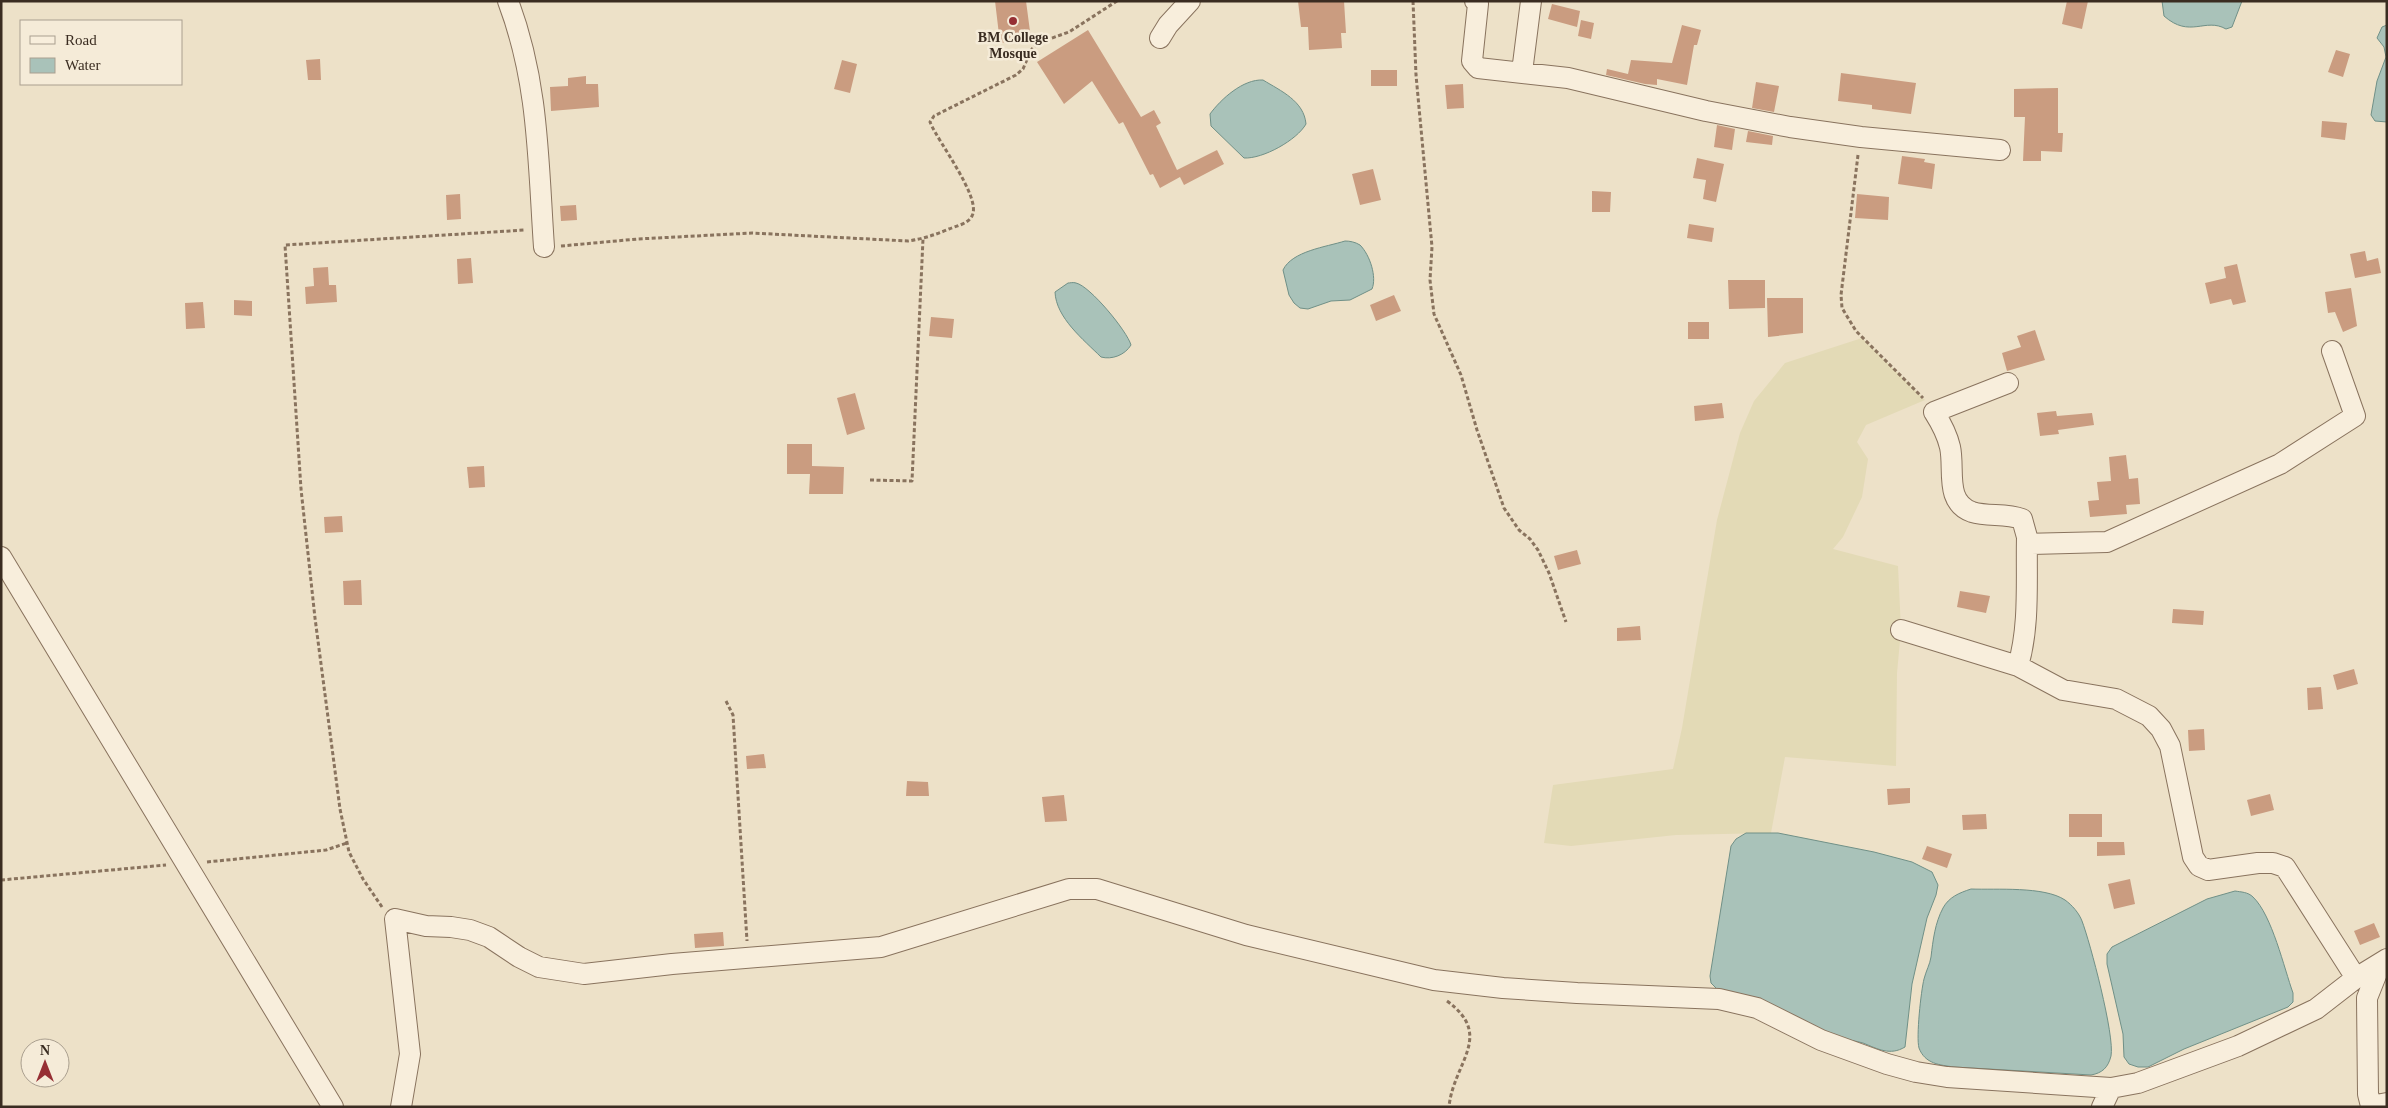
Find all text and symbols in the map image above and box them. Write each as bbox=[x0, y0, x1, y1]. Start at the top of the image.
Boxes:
marker: BM College Mosque bbox=[1007, 15, 1019, 27]
legend bbox=[20, 20, 182, 85]
place label: BM College Mosque bbox=[978, 30, 1048, 61]
text: Road bbox=[65, 32, 97, 48]
text: Water bbox=[65, 57, 100, 73]
north arrow bbox=[20, 1038, 70, 1088]
text: N bbox=[40, 1043, 50, 1058]

